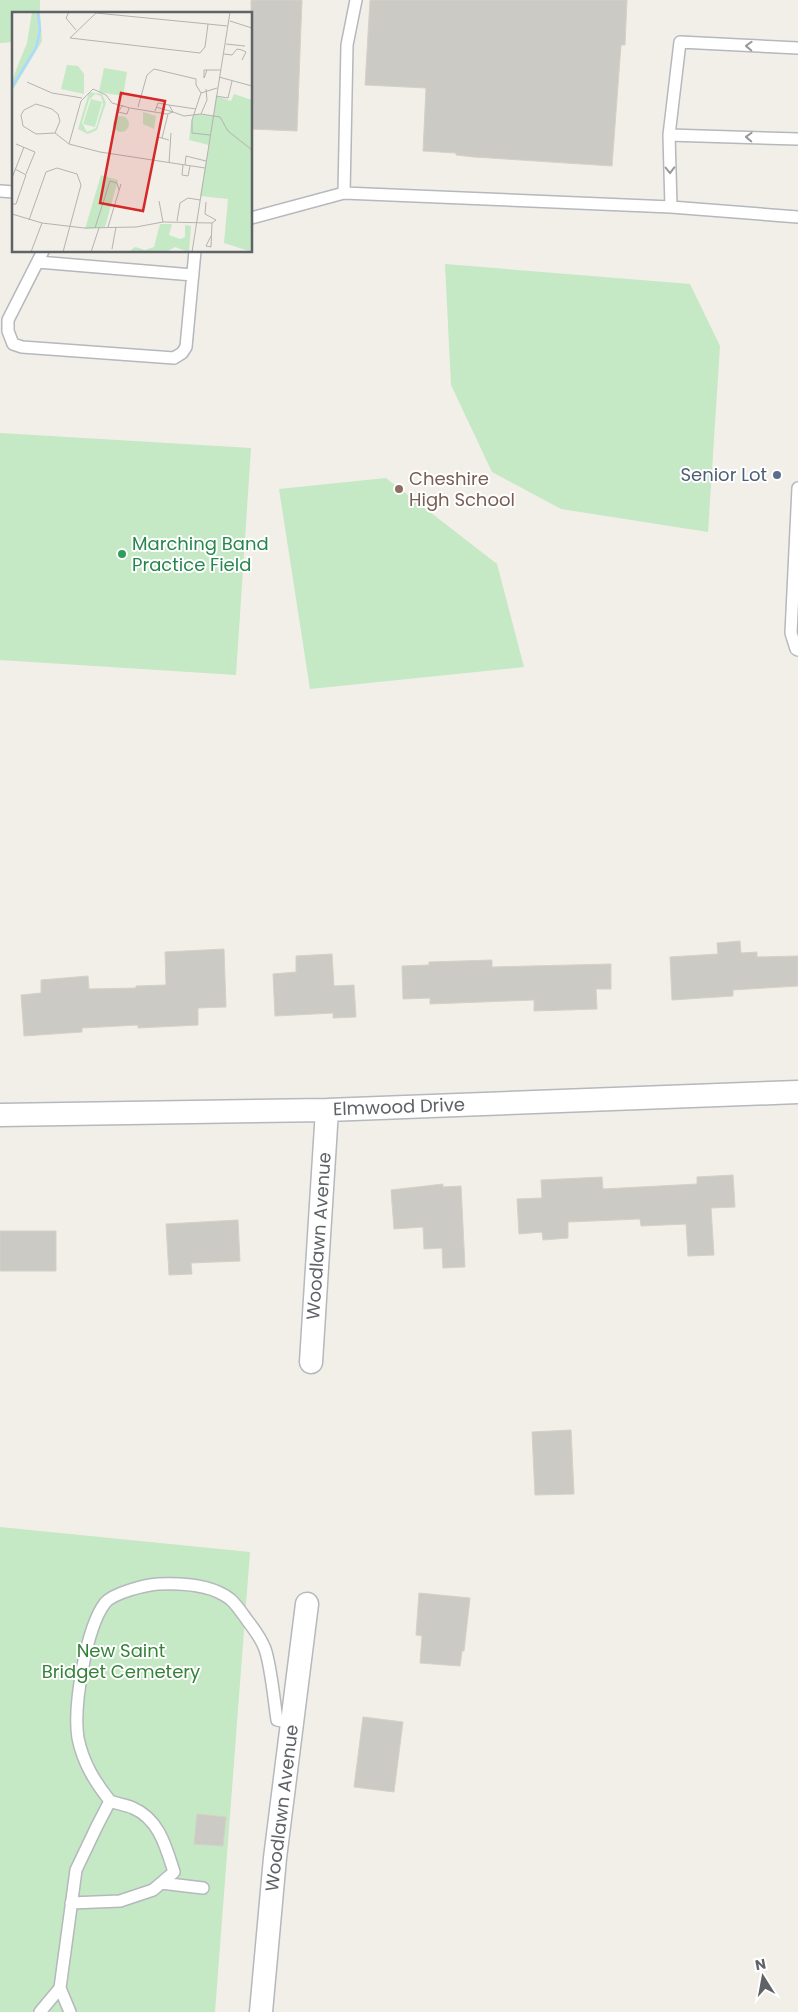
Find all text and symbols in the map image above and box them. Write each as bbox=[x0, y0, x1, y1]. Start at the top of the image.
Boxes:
inset map bbox=[12, 12, 252, 252]
one-way arrow bbox=[745, 40, 753, 51]
one-way arrow bbox=[745, 132, 753, 142]
one-way arrow bbox=[665, 166, 675, 174]
place label: Senior Lot bbox=[680, 462, 767, 487]
place label: Cheshire High School bbox=[409, 466, 515, 512]
marker: Senior Lot bbox=[771, 469, 783, 481]
marker: Cheshire High School bbox=[393, 483, 405, 495]
place label: Marching Band Practice Field bbox=[132, 531, 269, 577]
marker: Marching Band Practice Field bbox=[116, 548, 128, 560]
street label: Elmwood Drive bbox=[333, 1092, 465, 1121]
street label: Woodlawn Avenue bbox=[300, 1151, 337, 1321]
park label: New Saint Bridget Cemetery bbox=[42, 1638, 200, 1684]
street label: Woodlawn Avenue bbox=[259, 1723, 304, 1893]
north arrow bbox=[738, 1952, 788, 2002]
text: N bbox=[753, 1953, 768, 1975]

